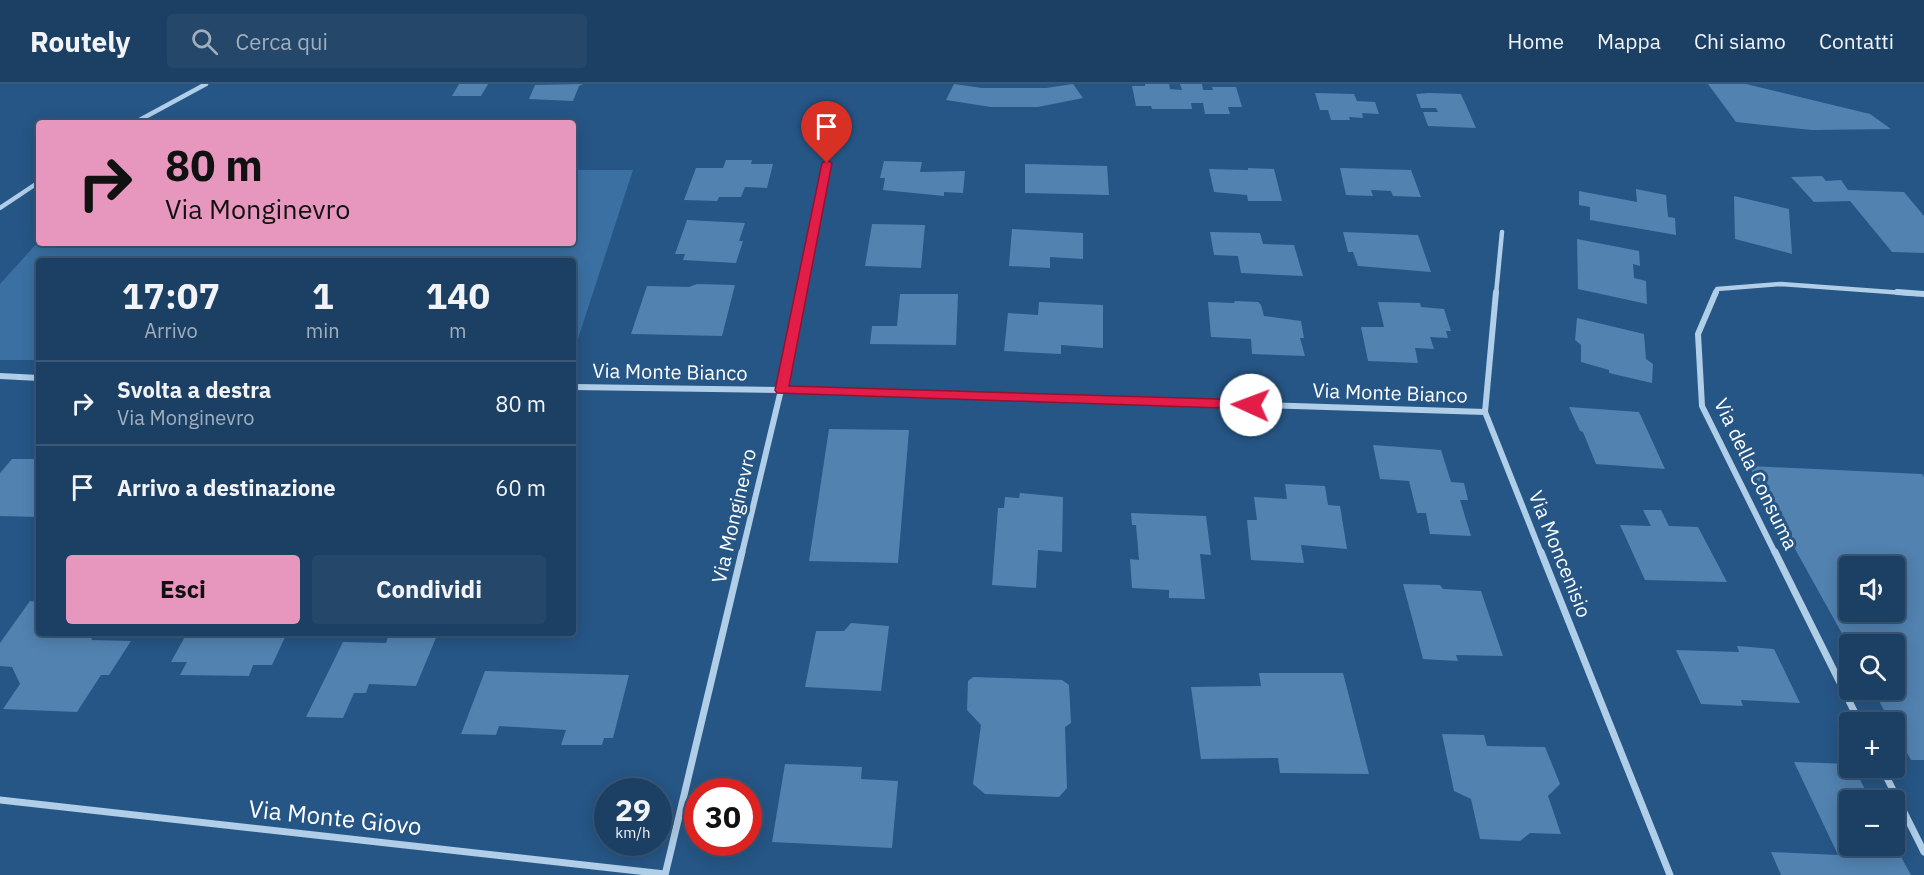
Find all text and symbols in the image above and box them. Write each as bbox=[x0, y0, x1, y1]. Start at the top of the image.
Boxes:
search box bbox=[167, 14, 587, 68]
text: Routely bbox=[30, 23, 131, 60]
icon: search bbox=[188, 25, 221, 58]
text: Cerca qui bbox=[236, 27, 328, 56]
text: Home bbox=[1508, 27, 1564, 55]
text: Mappa bbox=[1597, 27, 1661, 55]
text: Chi siamo bbox=[1694, 27, 1786, 55]
text: Contatti bbox=[1819, 27, 1894, 55]
pin bbox=[801, 101, 852, 163]
icon: arrive bbox=[810, 110, 843, 143]
text: 80 m bbox=[165, 138, 263, 193]
icon: right bbox=[66, 144, 144, 222]
text: Via Monginevro bbox=[165, 191, 351, 226]
text: 17:07 bbox=[122, 272, 220, 319]
text: 1 bbox=[312, 272, 334, 319]
text: 140 bbox=[425, 272, 490, 319]
text: Arrivo bbox=[144, 317, 198, 344]
text: min bbox=[306, 317, 340, 344]
text: m bbox=[449, 317, 467, 344]
street label: Via Monte Bianco bbox=[592, 357, 748, 386]
position arrow bbox=[1219, 373, 1283, 437]
text: Svolta a destra bbox=[117, 375, 271, 404]
street label: Via Monte Bianco bbox=[1312, 376, 1468, 409]
icon: right bbox=[66, 387, 99, 420]
text: 80 m bbox=[495, 389, 546, 418]
street label: Via della Consuma bbox=[1708, 393, 1805, 554]
text: Via Monginevro bbox=[117, 404, 254, 431]
street label: Via Monginevro bbox=[705, 446, 762, 586]
icon: arrive bbox=[66, 471, 99, 504]
text: Arrivo a destinazione bbox=[117, 473, 336, 502]
text: 60 m bbox=[495, 473, 546, 502]
street label: Via Moncenisio bbox=[1523, 486, 1598, 621]
button: Esci bbox=[66, 555, 300, 624]
button: Condividi bbox=[312, 555, 546, 624]
map controls bbox=[1839, 556, 1905, 856]
button: sound bbox=[1839, 556, 1905, 622]
button: search bbox=[1839, 634, 1905, 700]
button: + bbox=[1839, 712, 1905, 778]
speed limit sign: 30 bbox=[684, 778, 762, 856]
text: 29 bbox=[615, 790, 651, 829]
button: − bbox=[1839, 790, 1905, 856]
street label: Via Monte Giovo bbox=[247, 792, 423, 842]
text: km/h bbox=[615, 823, 651, 842]

